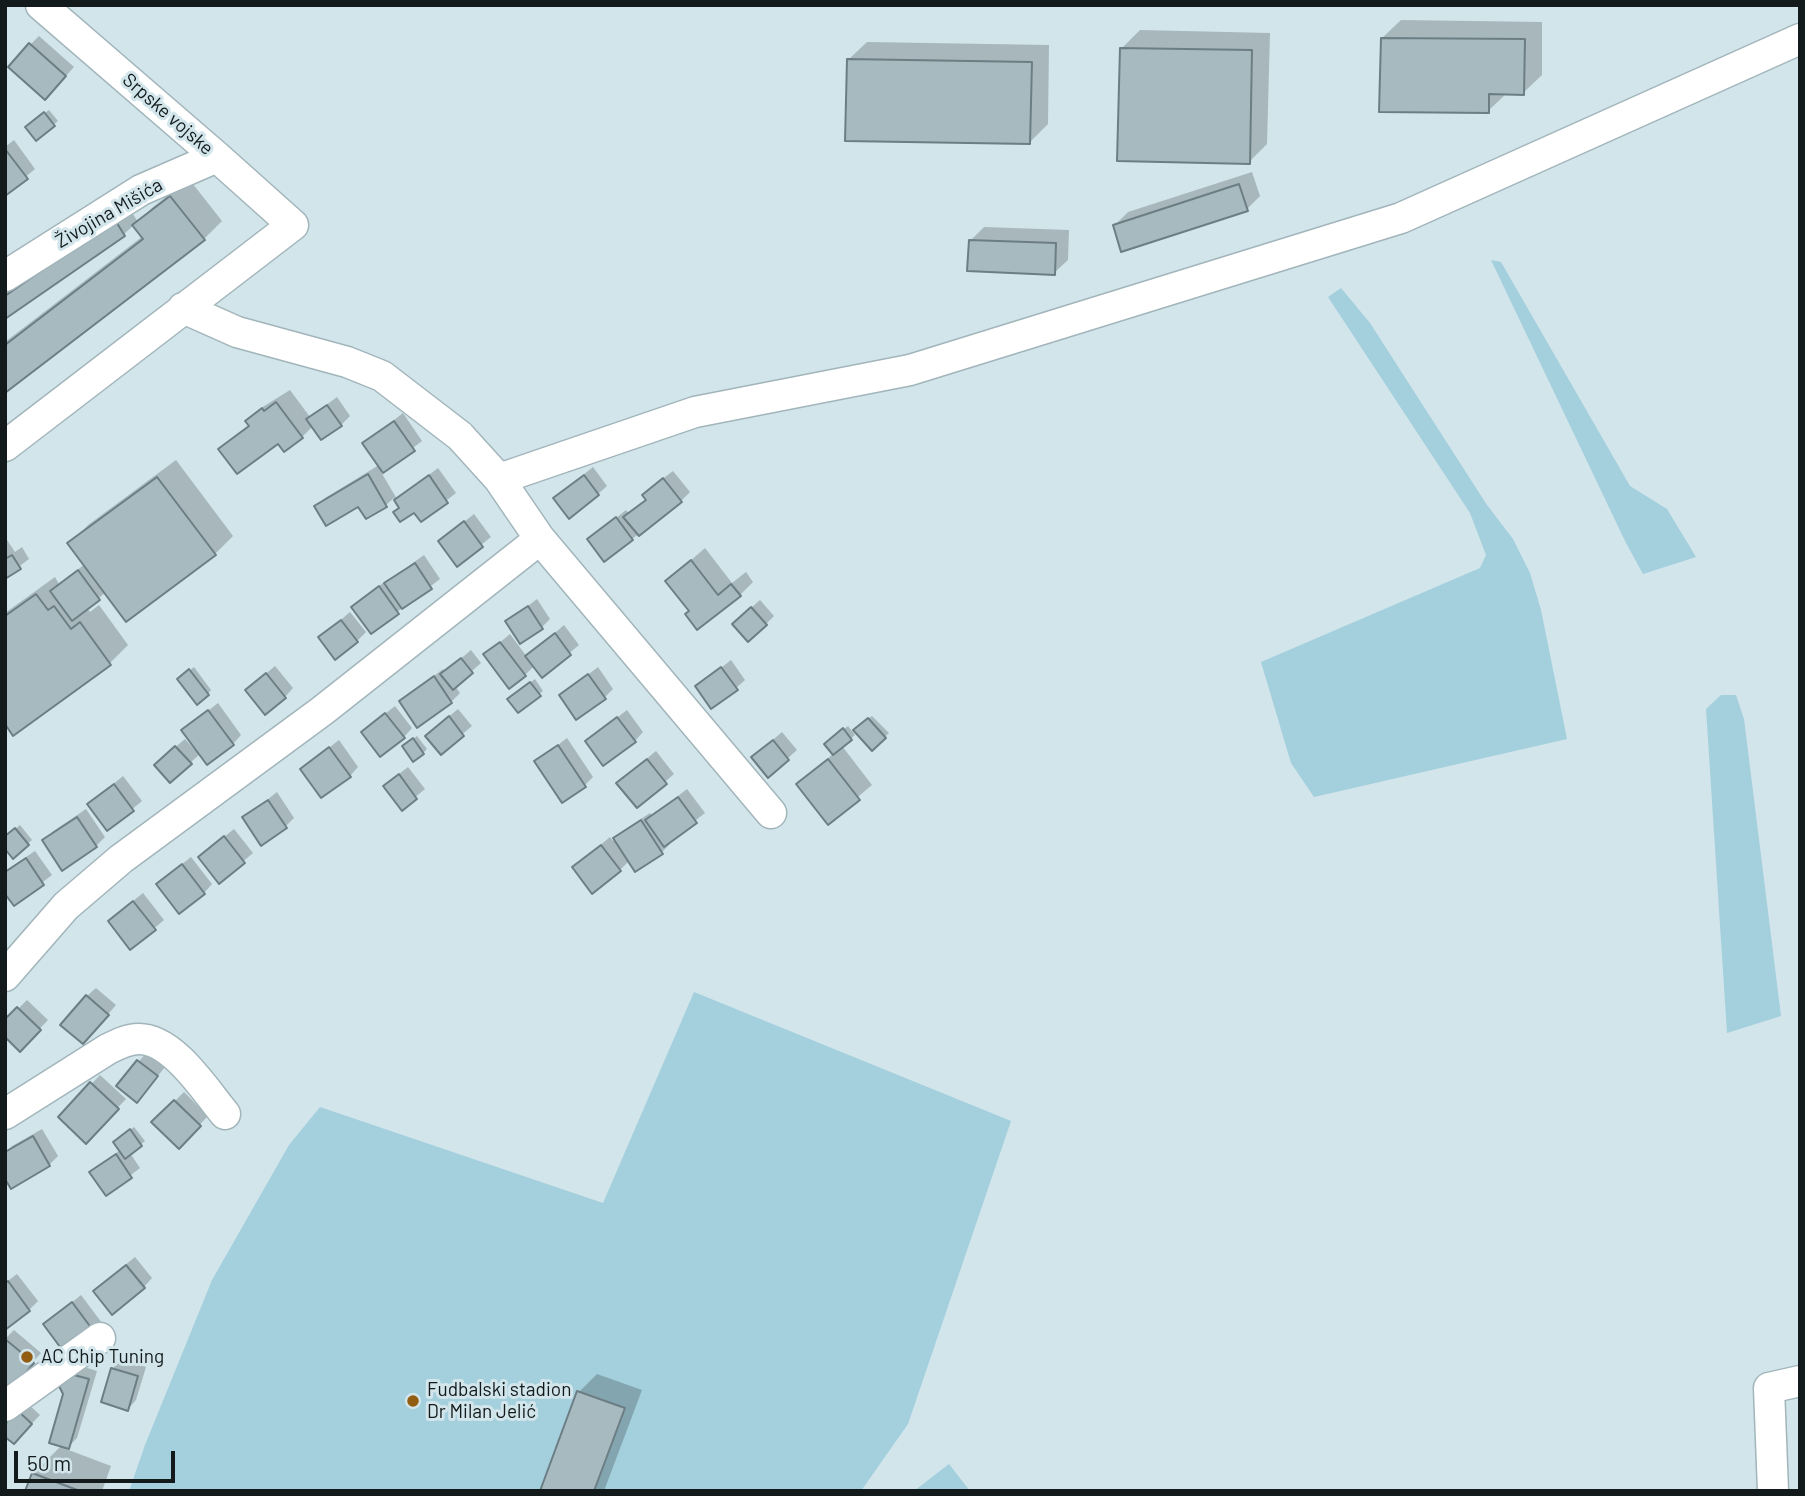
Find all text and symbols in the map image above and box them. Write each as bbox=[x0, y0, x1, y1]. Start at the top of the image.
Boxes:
street label: Srpske vojske bbox=[118, 68, 218, 160]
street label: Živojina Mišića bbox=[51, 173, 167, 253]
place label: AC Chip Tuning bbox=[41, 1346, 164, 1368]
marker: AC Chip Tuning bbox=[19, 1349, 35, 1365]
place label: Fudbalski stadion Dr Milan Jelić bbox=[427, 1379, 571, 1423]
marker: Fudbalski stadion Dr Milan Jelić bbox=[405, 1393, 421, 1409]
scale bar bbox=[18, 1436, 178, 1480]
text: 50 m bbox=[27, 1450, 71, 1475]

